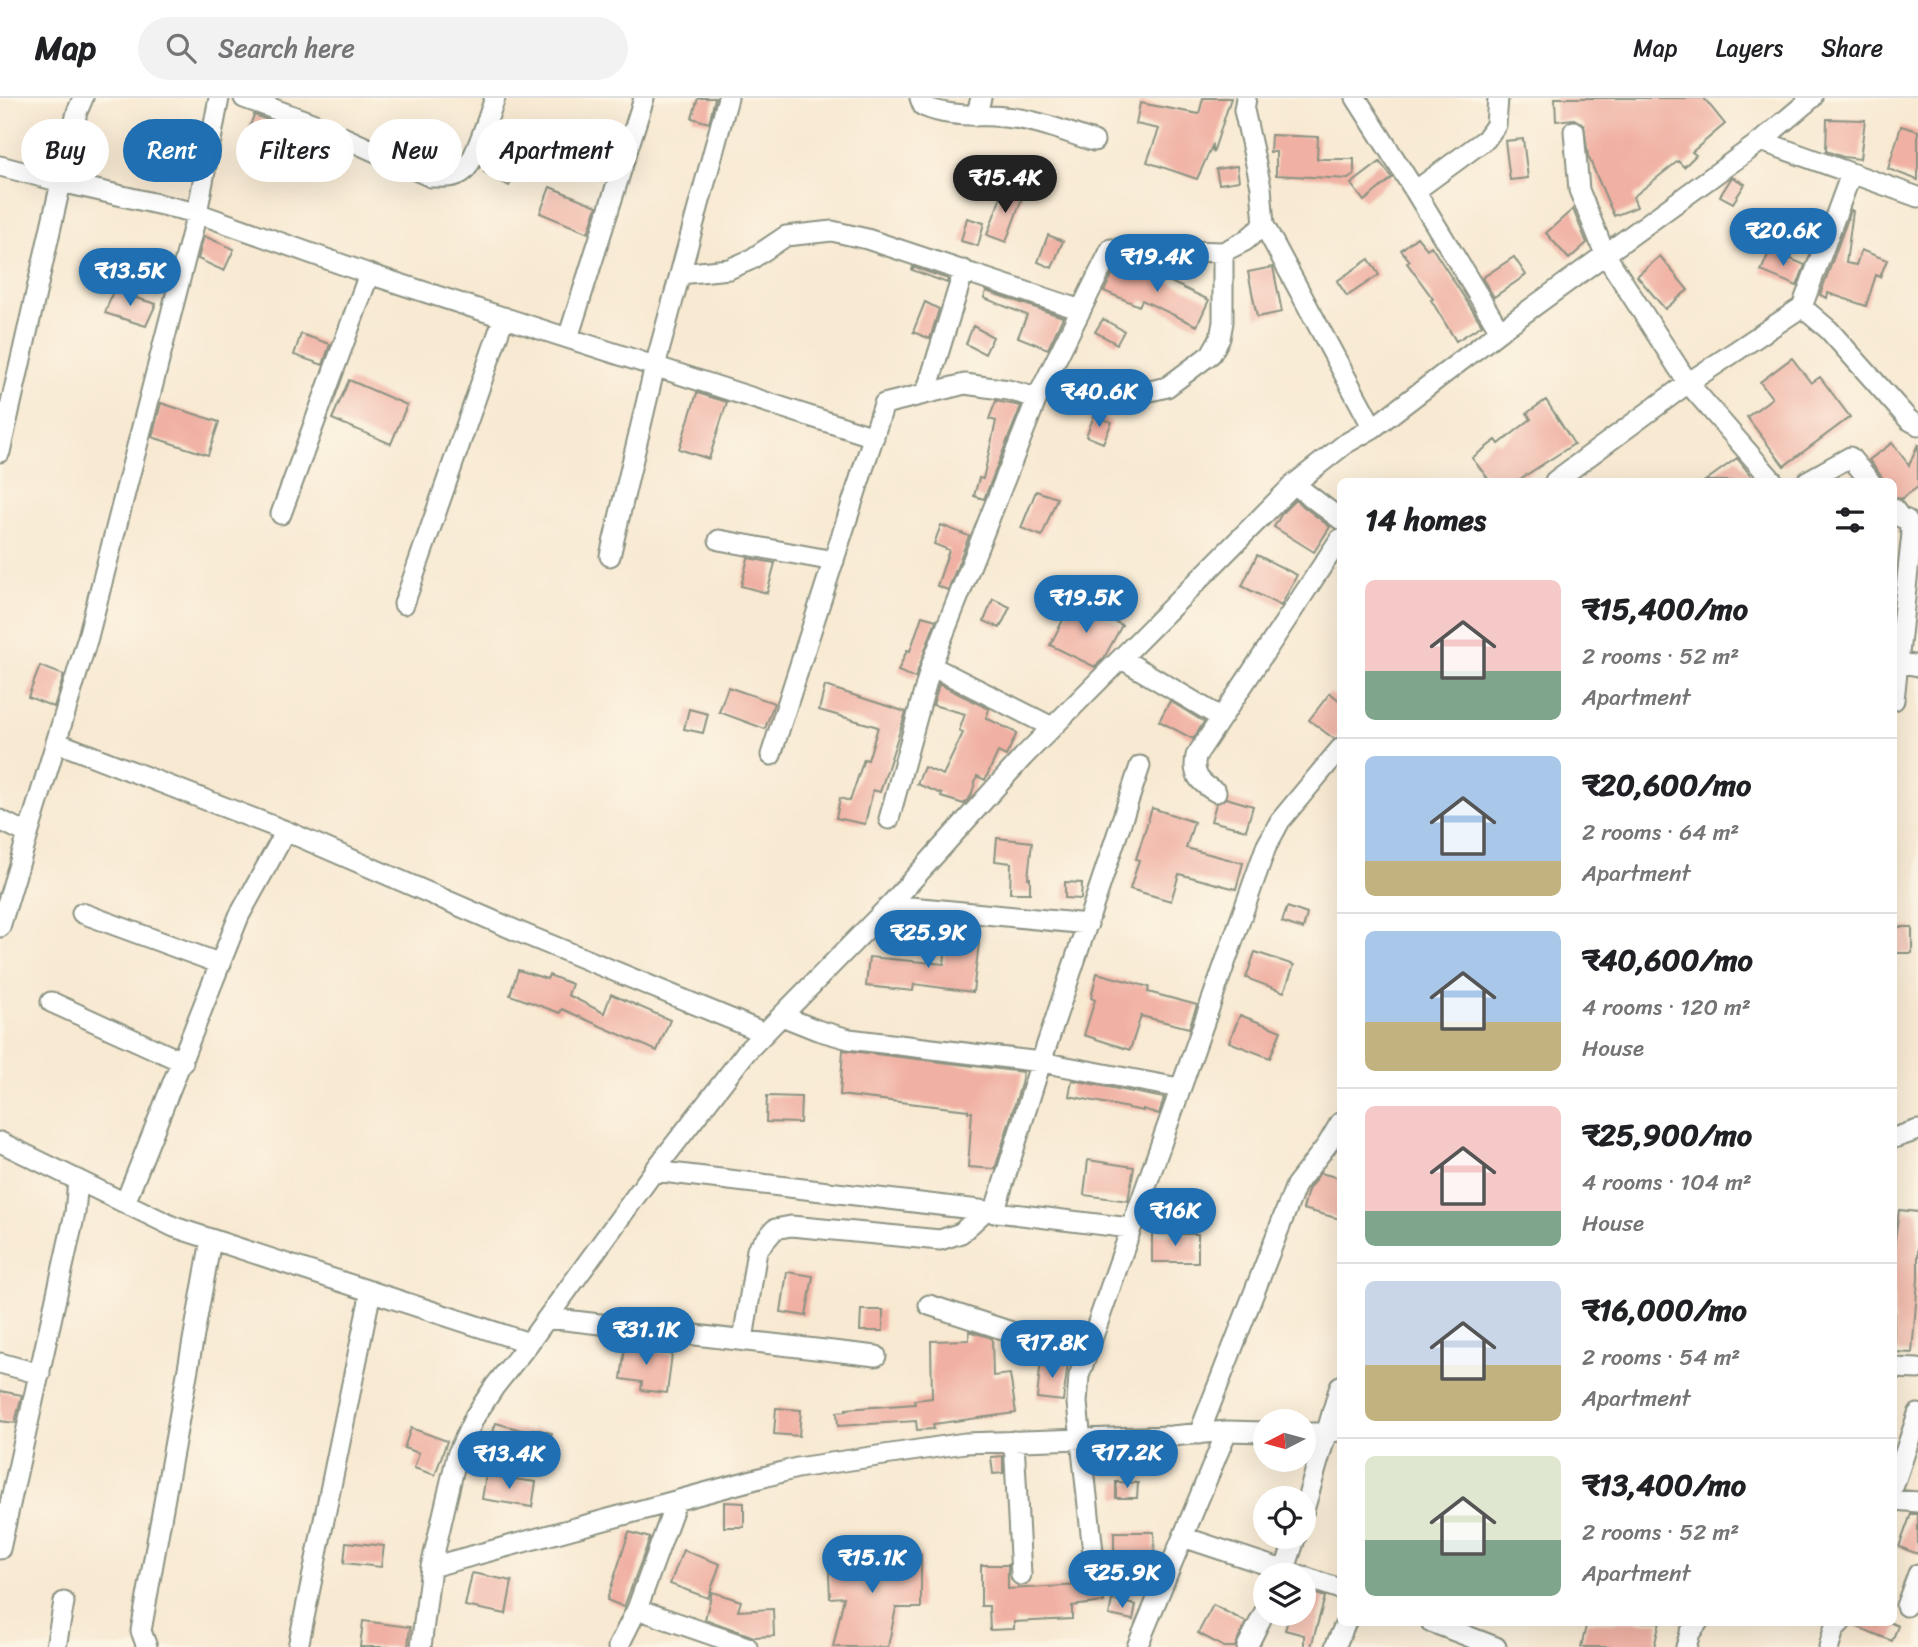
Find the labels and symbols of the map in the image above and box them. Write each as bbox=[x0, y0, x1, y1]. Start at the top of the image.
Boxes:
pin: ₹15.4K bbox=[948, 156, 1062, 215]
pin: ₹20.6K bbox=[1726, 208, 1840, 268]
pin: ₹19.4K bbox=[1100, 234, 1214, 294]
pin: ₹13.5K bbox=[73, 248, 187, 308]
pin: ₹40.6K bbox=[1042, 370, 1156, 429]
pin: ₹19.5K bbox=[1029, 575, 1143, 635]
pin: ₹25.9K bbox=[871, 910, 985, 970]
pin: ₹16K bbox=[1134, 1188, 1216, 1248]
pin: ₹31.1K bbox=[589, 1308, 703, 1367]
pin: ₹17.8K bbox=[995, 1320, 1109, 1380]
north arrow bbox=[1253, 1409, 1316, 1472]
pin: ₹17.2K bbox=[1070, 1430, 1184, 1490]
pin: ₹13.4K bbox=[452, 1432, 566, 1491]
pin: ₹15.1K bbox=[815, 1536, 929, 1595]
pin: ₹25.9K bbox=[1065, 1550, 1179, 1610]

